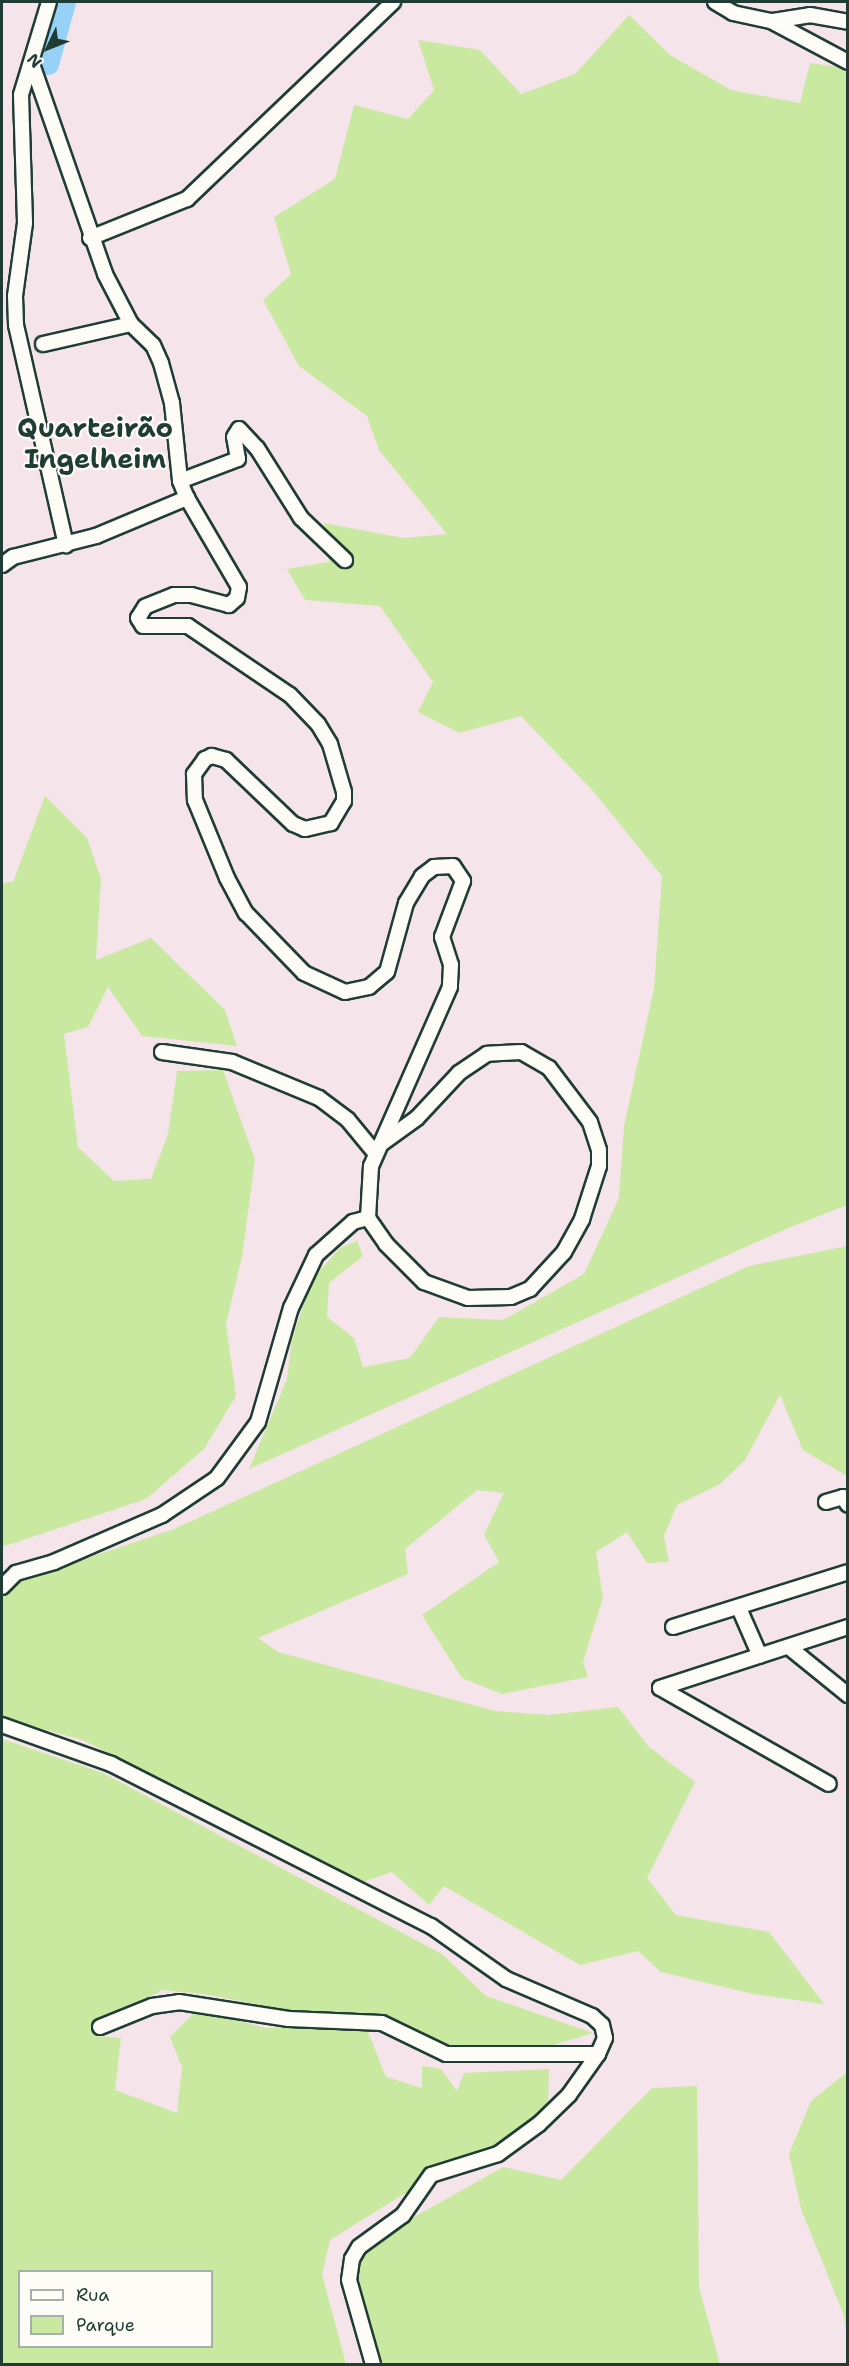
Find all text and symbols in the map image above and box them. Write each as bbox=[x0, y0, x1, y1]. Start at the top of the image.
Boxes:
north arrow bbox=[18, 18, 78, 78]
text: N bbox=[22, 49, 46, 72]
district label: Quarteirão Ingelheim bbox=[17, 411, 173, 474]
legend bbox=[18, 2270, 213, 2348]
text: Rua bbox=[76, 2283, 109, 2307]
text: Parque bbox=[76, 2313, 135, 2337]

